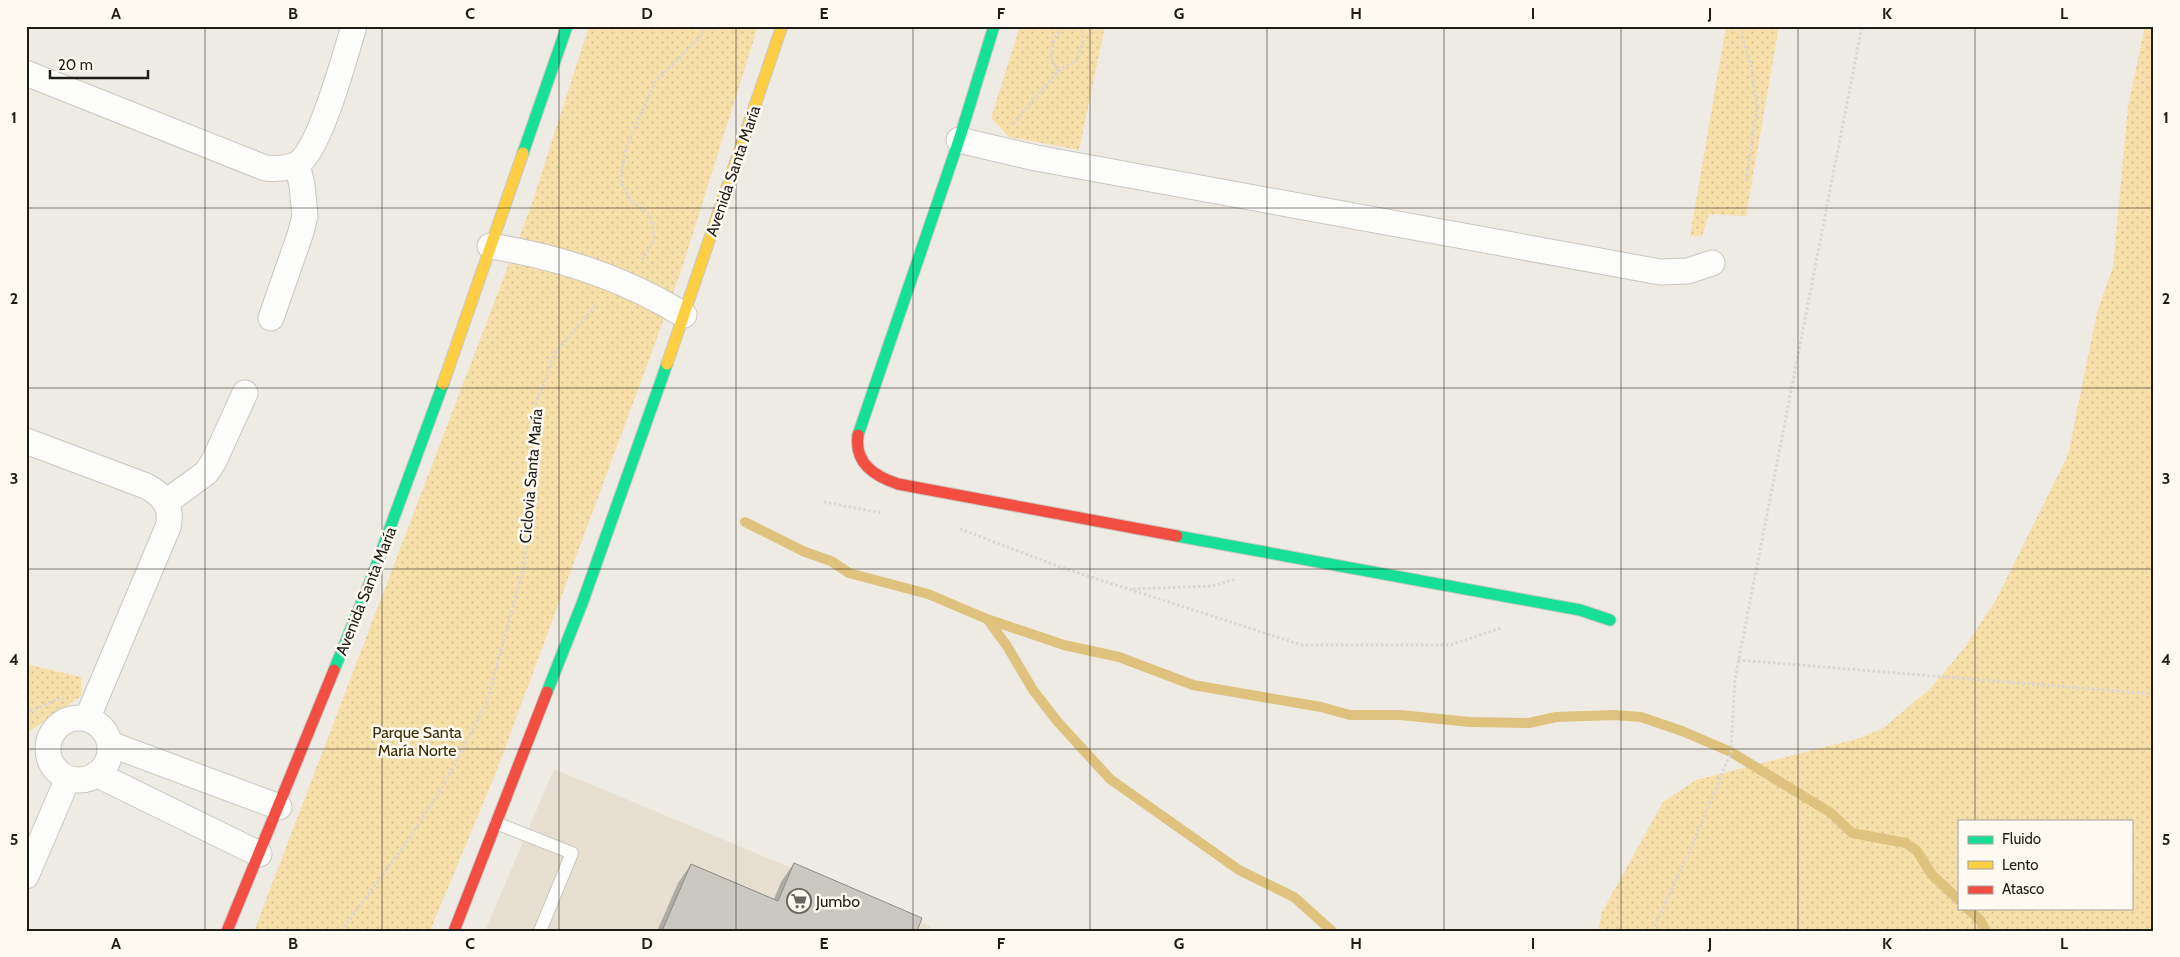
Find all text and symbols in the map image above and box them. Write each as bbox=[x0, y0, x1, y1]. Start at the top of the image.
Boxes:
text: A bbox=[111, 4, 121, 23]
text: B bbox=[288, 4, 298, 23]
text: C bbox=[465, 4, 475, 23]
text: D bbox=[641, 4, 653, 23]
text: E bbox=[819, 4, 829, 23]
text: F bbox=[997, 4, 1006, 23]
text: G bbox=[1174, 4, 1184, 23]
text: H bbox=[1350, 4, 1362, 23]
text: I bbox=[1531, 4, 1535, 23]
text: J bbox=[1707, 4, 1712, 23]
text: K bbox=[1882, 4, 1892, 23]
text: L bbox=[2060, 4, 2068, 23]
scale bar bbox=[50, 48, 148, 80]
text: 20 m bbox=[58, 56, 93, 74]
street label: Avenida Santa María bbox=[702, 103, 764, 239]
text: 1 bbox=[11, 108, 17, 127]
text: 1 bbox=[2163, 108, 2169, 127]
text: 2 bbox=[10, 289, 18, 308]
text: 2 bbox=[2162, 289, 2170, 308]
street label: Ciclovia Santa María bbox=[516, 408, 546, 544]
text: 3 bbox=[10, 469, 18, 488]
text: 3 bbox=[2162, 469, 2170, 488]
street label: Avenida Santa María bbox=[332, 524, 401, 658]
text: 4 bbox=[9, 650, 19, 669]
text: 4 bbox=[2161, 650, 2171, 669]
park label: Parque Santa María Norte bbox=[372, 723, 462, 760]
legend bbox=[1958, 820, 2132, 910]
text: 5 bbox=[10, 830, 18, 849]
text: Fluido bbox=[2002, 830, 2041, 848]
text: 5 bbox=[2162, 830, 2170, 849]
text: Lento bbox=[2002, 856, 2039, 874]
text: Atasco bbox=[2002, 880, 2044, 898]
supermarket icon: Jumbo bbox=[786, 888, 812, 914]
place label: Jumbo bbox=[815, 892, 860, 911]
text: A bbox=[111, 934, 121, 953]
text: B bbox=[288, 934, 298, 953]
text: C bbox=[465, 934, 475, 953]
text: D bbox=[641, 934, 653, 953]
text: E bbox=[819, 934, 829, 953]
text: F bbox=[997, 934, 1006, 953]
text: G bbox=[1174, 934, 1184, 953]
text: H bbox=[1350, 934, 1362, 953]
text: I bbox=[1531, 934, 1535, 953]
text: J bbox=[1707, 934, 1712, 953]
text: K bbox=[1882, 934, 1892, 953]
text: L bbox=[2060, 934, 2068, 953]

